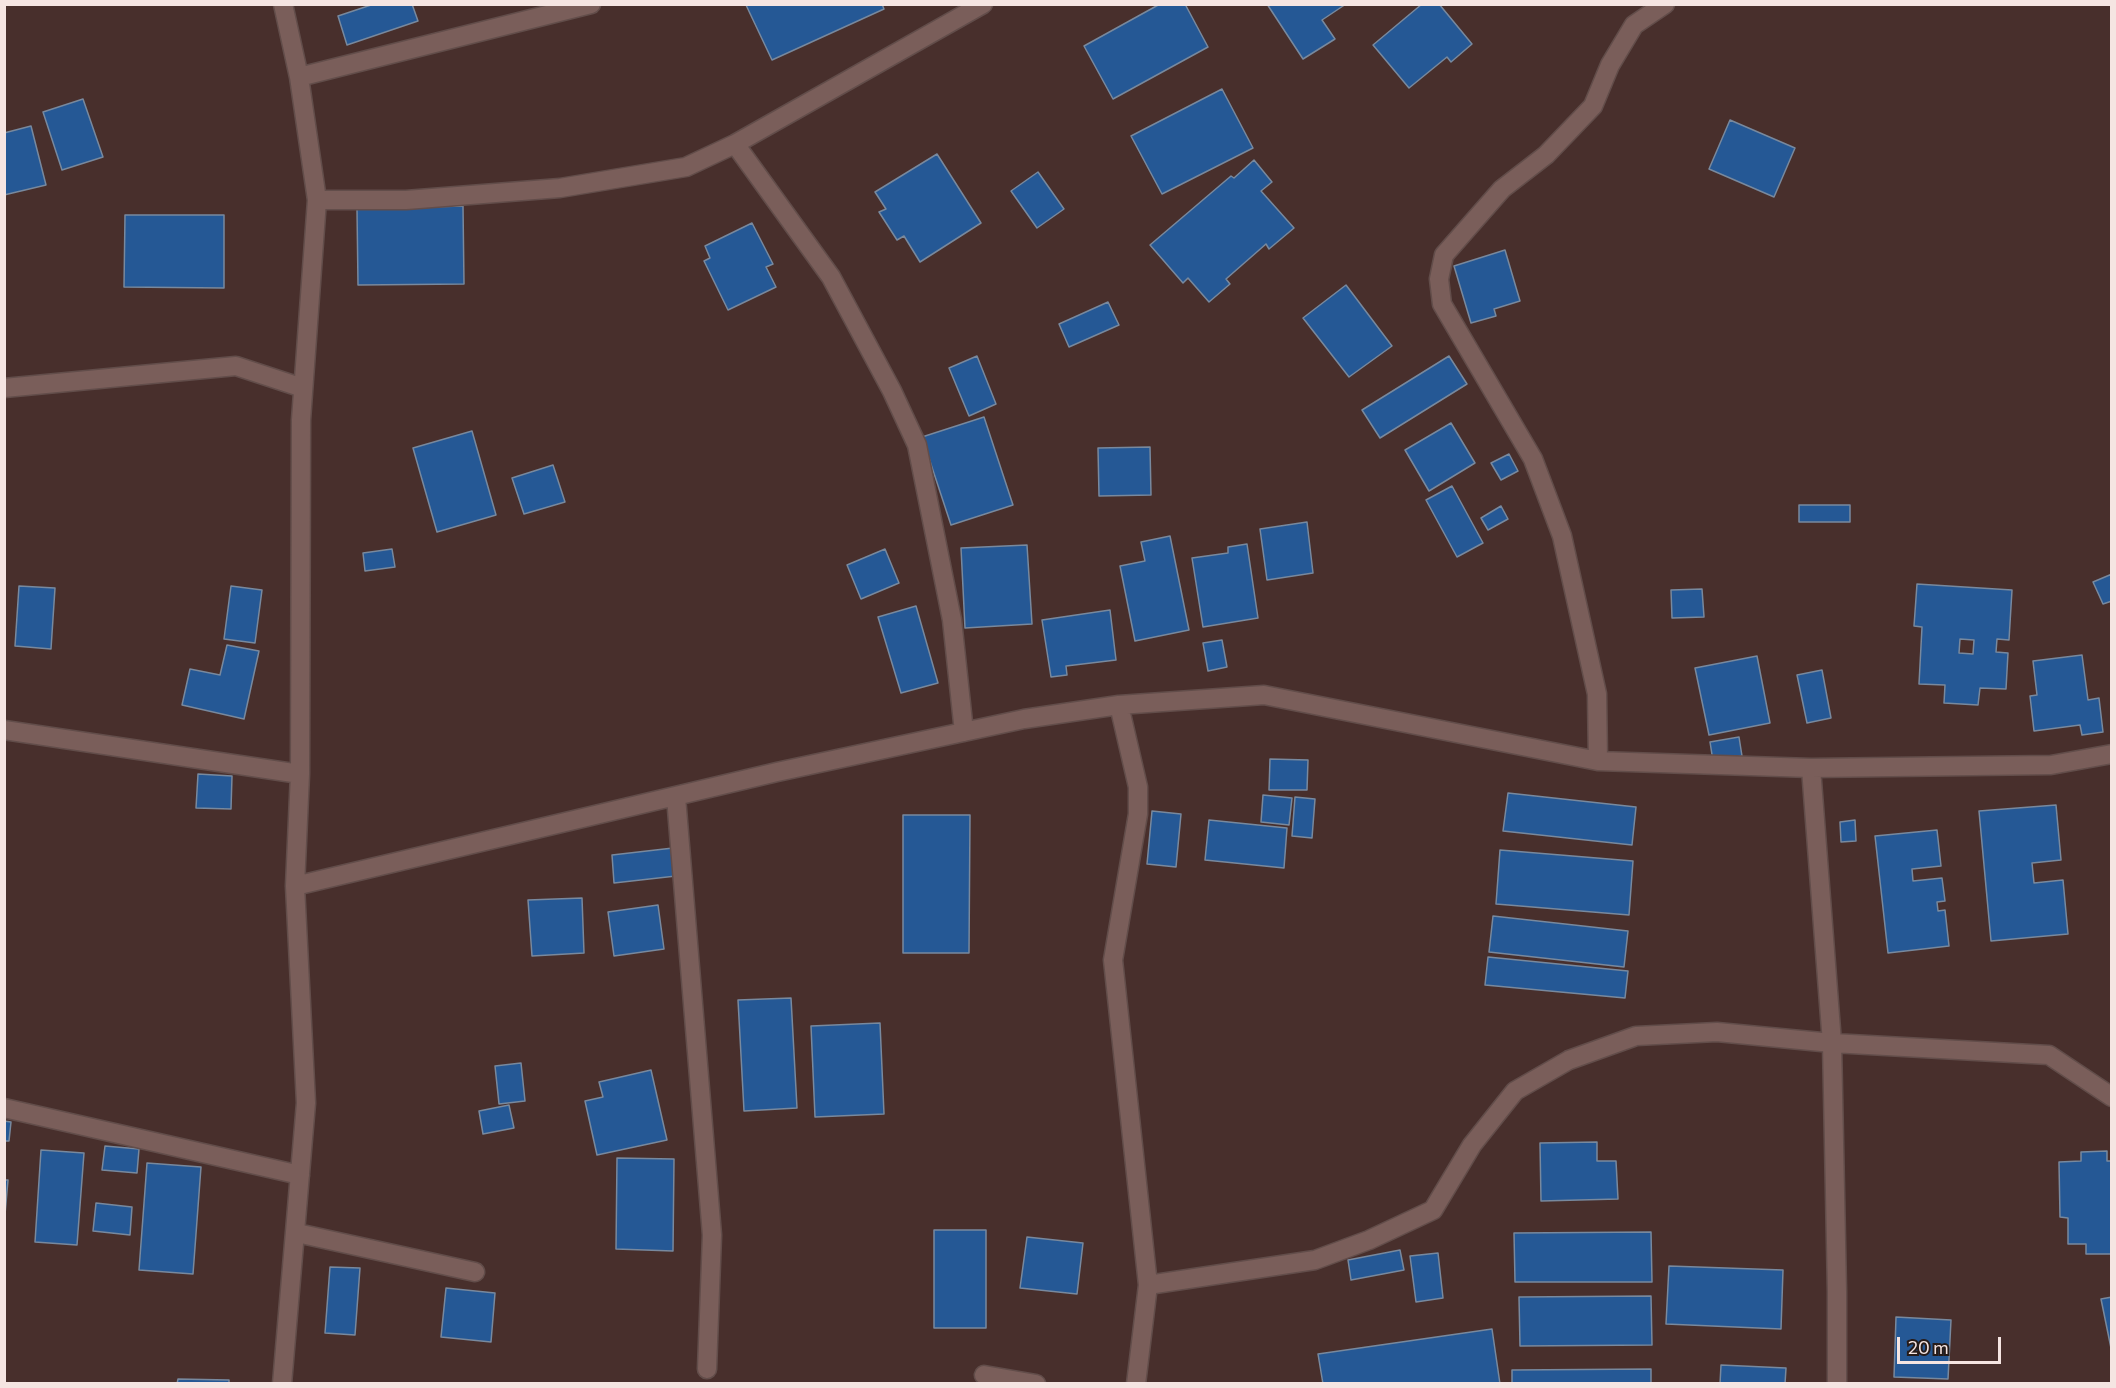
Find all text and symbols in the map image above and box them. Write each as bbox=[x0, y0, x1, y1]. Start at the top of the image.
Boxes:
scale bar bbox=[1900, 1325, 2004, 1363]
text: 20 m bbox=[1908, 1336, 1949, 1358]

